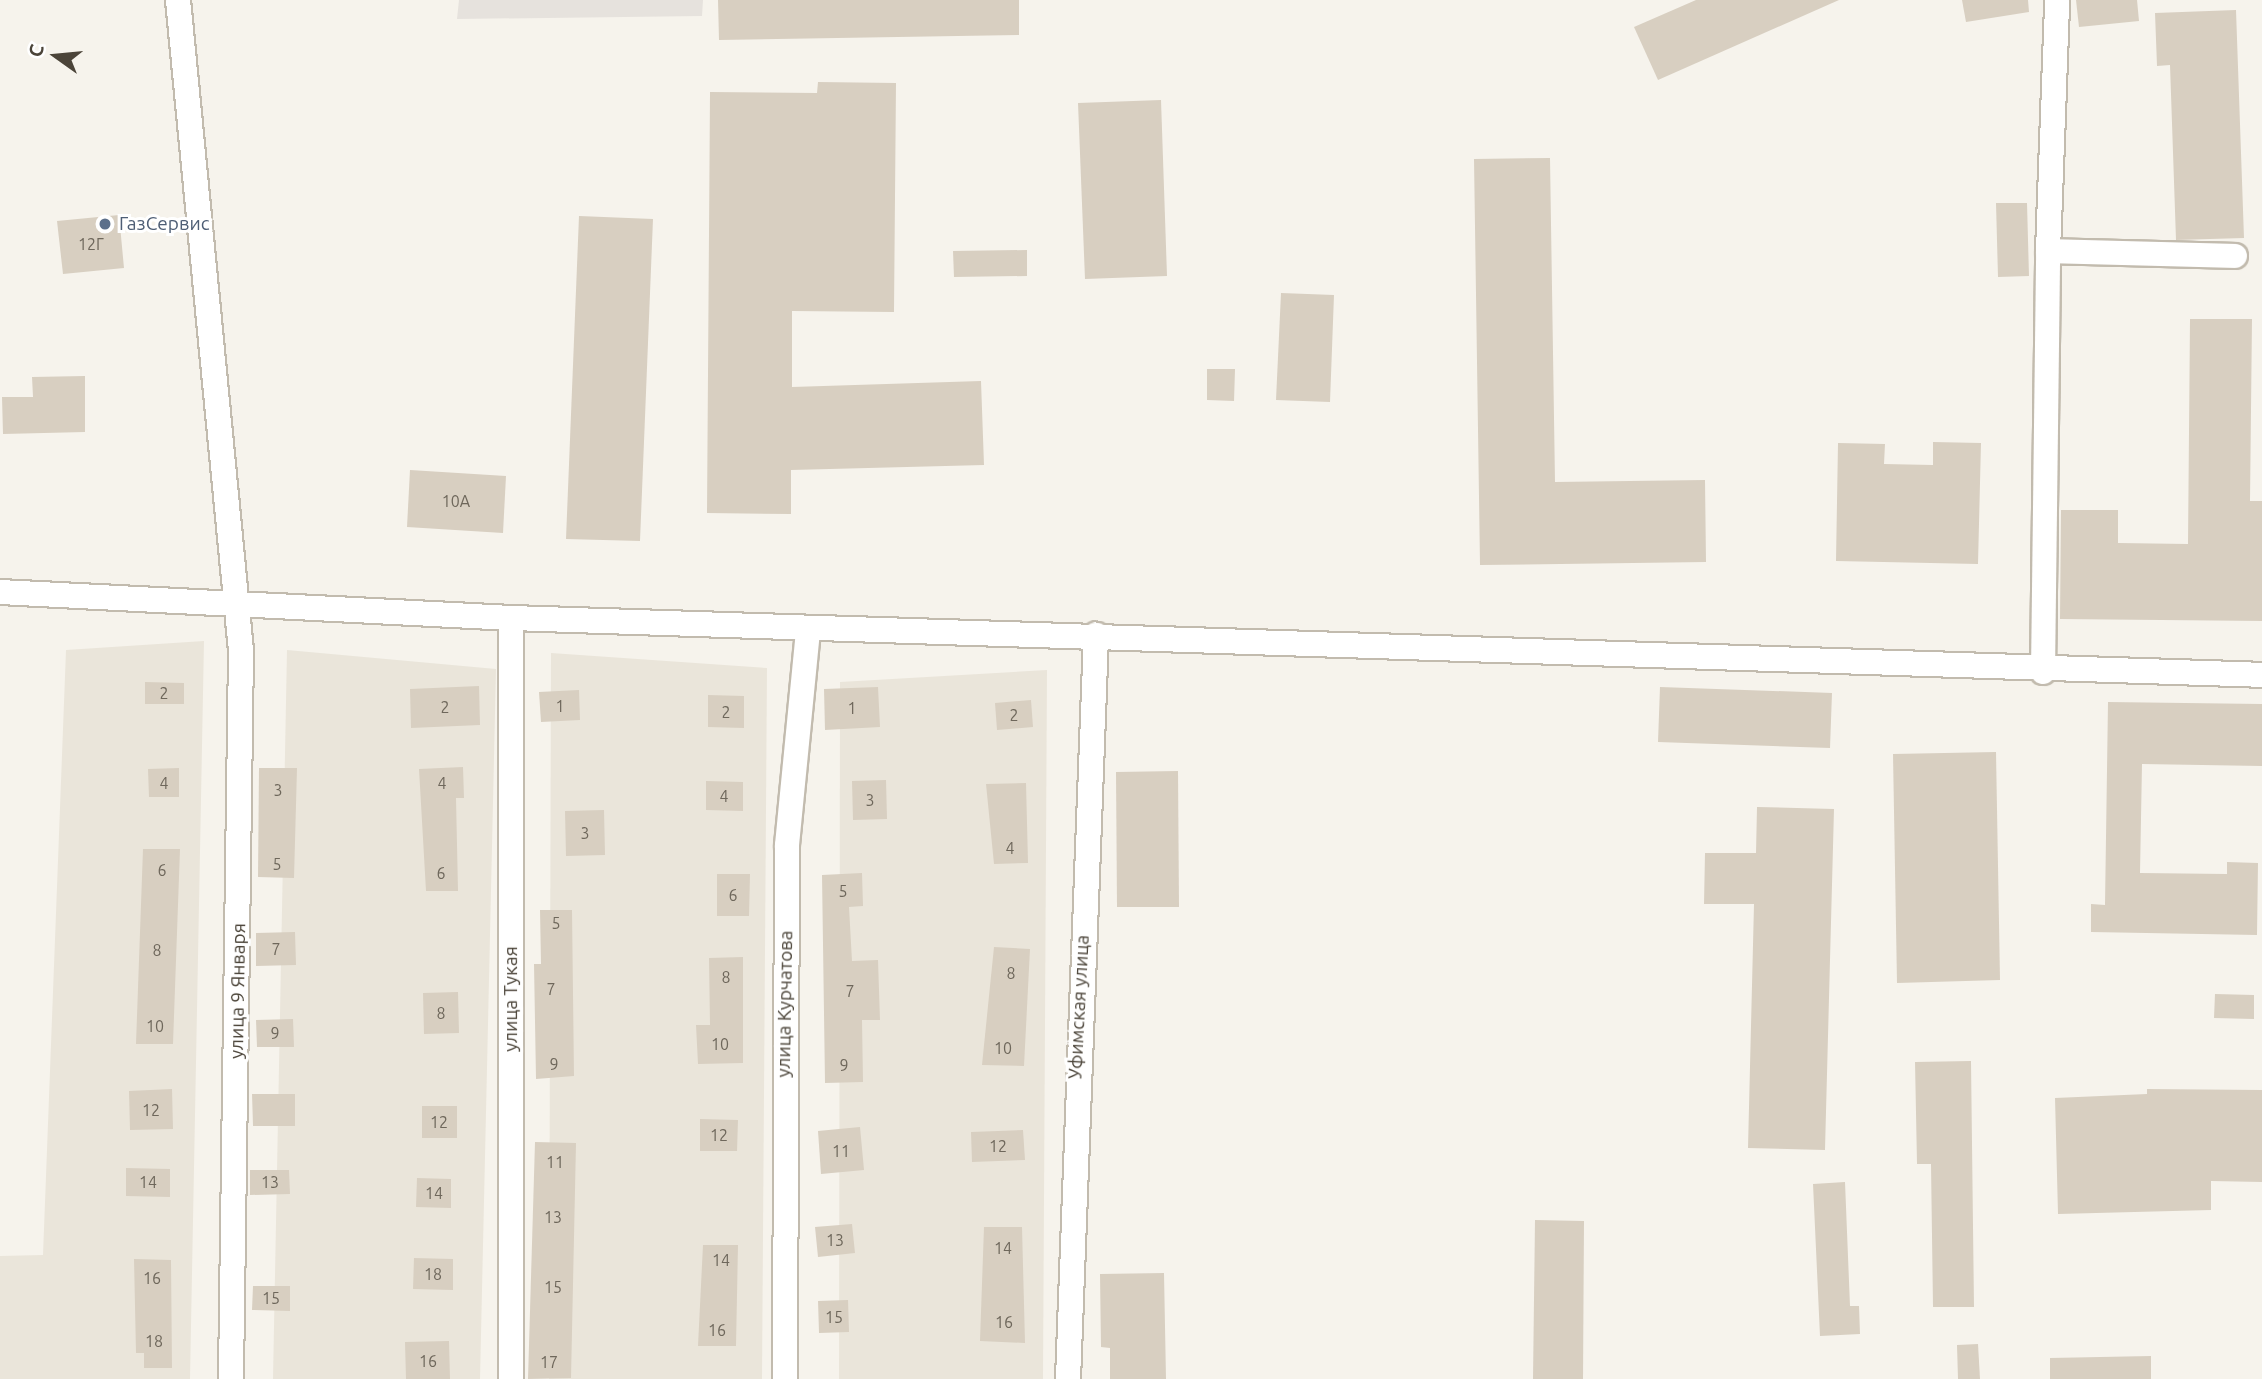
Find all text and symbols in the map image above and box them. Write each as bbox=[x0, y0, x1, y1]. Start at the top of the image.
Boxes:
north arrow bbox=[21, 21, 91, 91]
text: С bbox=[24, 42, 48, 59]
place label: ГазСервис bbox=[119, 213, 209, 235]
marker: ГазСервис bbox=[97, 216, 113, 232]
house number: 12Г bbox=[78, 234, 104, 254]
house number: 10А bbox=[442, 491, 470, 511]
house number: 2 bbox=[159, 683, 169, 703]
house number: 1 bbox=[555, 696, 565, 716]
house number: 2 bbox=[440, 697, 450, 717]
house number: 1 bbox=[847, 698, 857, 718]
house number: 2 bbox=[721, 702, 731, 722]
house number: 2 bbox=[1009, 705, 1019, 725]
house number: 4 bbox=[159, 773, 169, 793]
house number: 4 bbox=[437, 773, 447, 793]
house number: 3 bbox=[273, 780, 283, 800]
house number: 4 bbox=[719, 786, 729, 806]
house number: 3 bbox=[865, 790, 875, 810]
house number: 3 bbox=[580, 823, 590, 843]
house number: 4 bbox=[1005, 838, 1015, 858]
house number: 5 bbox=[272, 854, 282, 874]
house number: 6 bbox=[157, 860, 167, 880]
house number: 6 bbox=[436, 863, 446, 883]
house number: 5 bbox=[838, 881, 848, 901]
house number: 6 bbox=[728, 885, 738, 905]
house number: 5 bbox=[551, 913, 561, 933]
street label: улица 9 Января bbox=[225, 923, 251, 1059]
street label: улица Курчатова bbox=[772, 930, 798, 1078]
street label: Уфимская улица bbox=[1064, 934, 1094, 1080]
house number: 7 bbox=[271, 939, 281, 959]
house number: 8 bbox=[152, 940, 162, 960]
street label: улица Тукая bbox=[500, 946, 522, 1052]
house number: 8 bbox=[1006, 963, 1016, 983]
house number: 8 bbox=[721, 967, 731, 987]
house number: 7 bbox=[546, 979, 556, 999]
house number: 7 bbox=[845, 981, 855, 1001]
house number: 8 bbox=[436, 1003, 446, 1023]
house number: 10 bbox=[146, 1016, 164, 1036]
house number: 9 bbox=[270, 1023, 280, 1043]
house number: 10 bbox=[711, 1034, 729, 1054]
house number: 10 bbox=[994, 1038, 1012, 1058]
house number: 9 bbox=[549, 1054, 559, 1074]
house number: 9 bbox=[839, 1055, 849, 1075]
house number: 12 bbox=[142, 1100, 160, 1120]
house number: 12 bbox=[430, 1112, 448, 1132]
house number: 12 bbox=[710, 1125, 728, 1145]
house number: 12 bbox=[989, 1136, 1007, 1156]
house number: 11 bbox=[832, 1141, 850, 1161]
house number: 11 bbox=[546, 1152, 564, 1172]
house number: 14 bbox=[139, 1172, 157, 1192]
house number: 13 bbox=[261, 1172, 279, 1192]
house number: 14 bbox=[425, 1183, 443, 1203]
house number: 13 bbox=[544, 1207, 562, 1227]
house number: 13 bbox=[826, 1230, 844, 1250]
house number: 14 bbox=[994, 1238, 1012, 1258]
house number: 14 bbox=[712, 1250, 730, 1270]
house number: 18 bbox=[424, 1264, 442, 1284]
house number: 16 bbox=[143, 1268, 161, 1288]
house number: 15 bbox=[544, 1277, 562, 1297]
house number: 15 bbox=[262, 1288, 280, 1308]
house number: 15 bbox=[825, 1307, 843, 1327]
house number: 16 bbox=[995, 1312, 1013, 1332]
house number: 16 bbox=[708, 1320, 726, 1340]
house number: 18 bbox=[145, 1331, 163, 1351]
house number: 16 bbox=[419, 1351, 437, 1371]
house number: 17 bbox=[540, 1352, 558, 1372]

